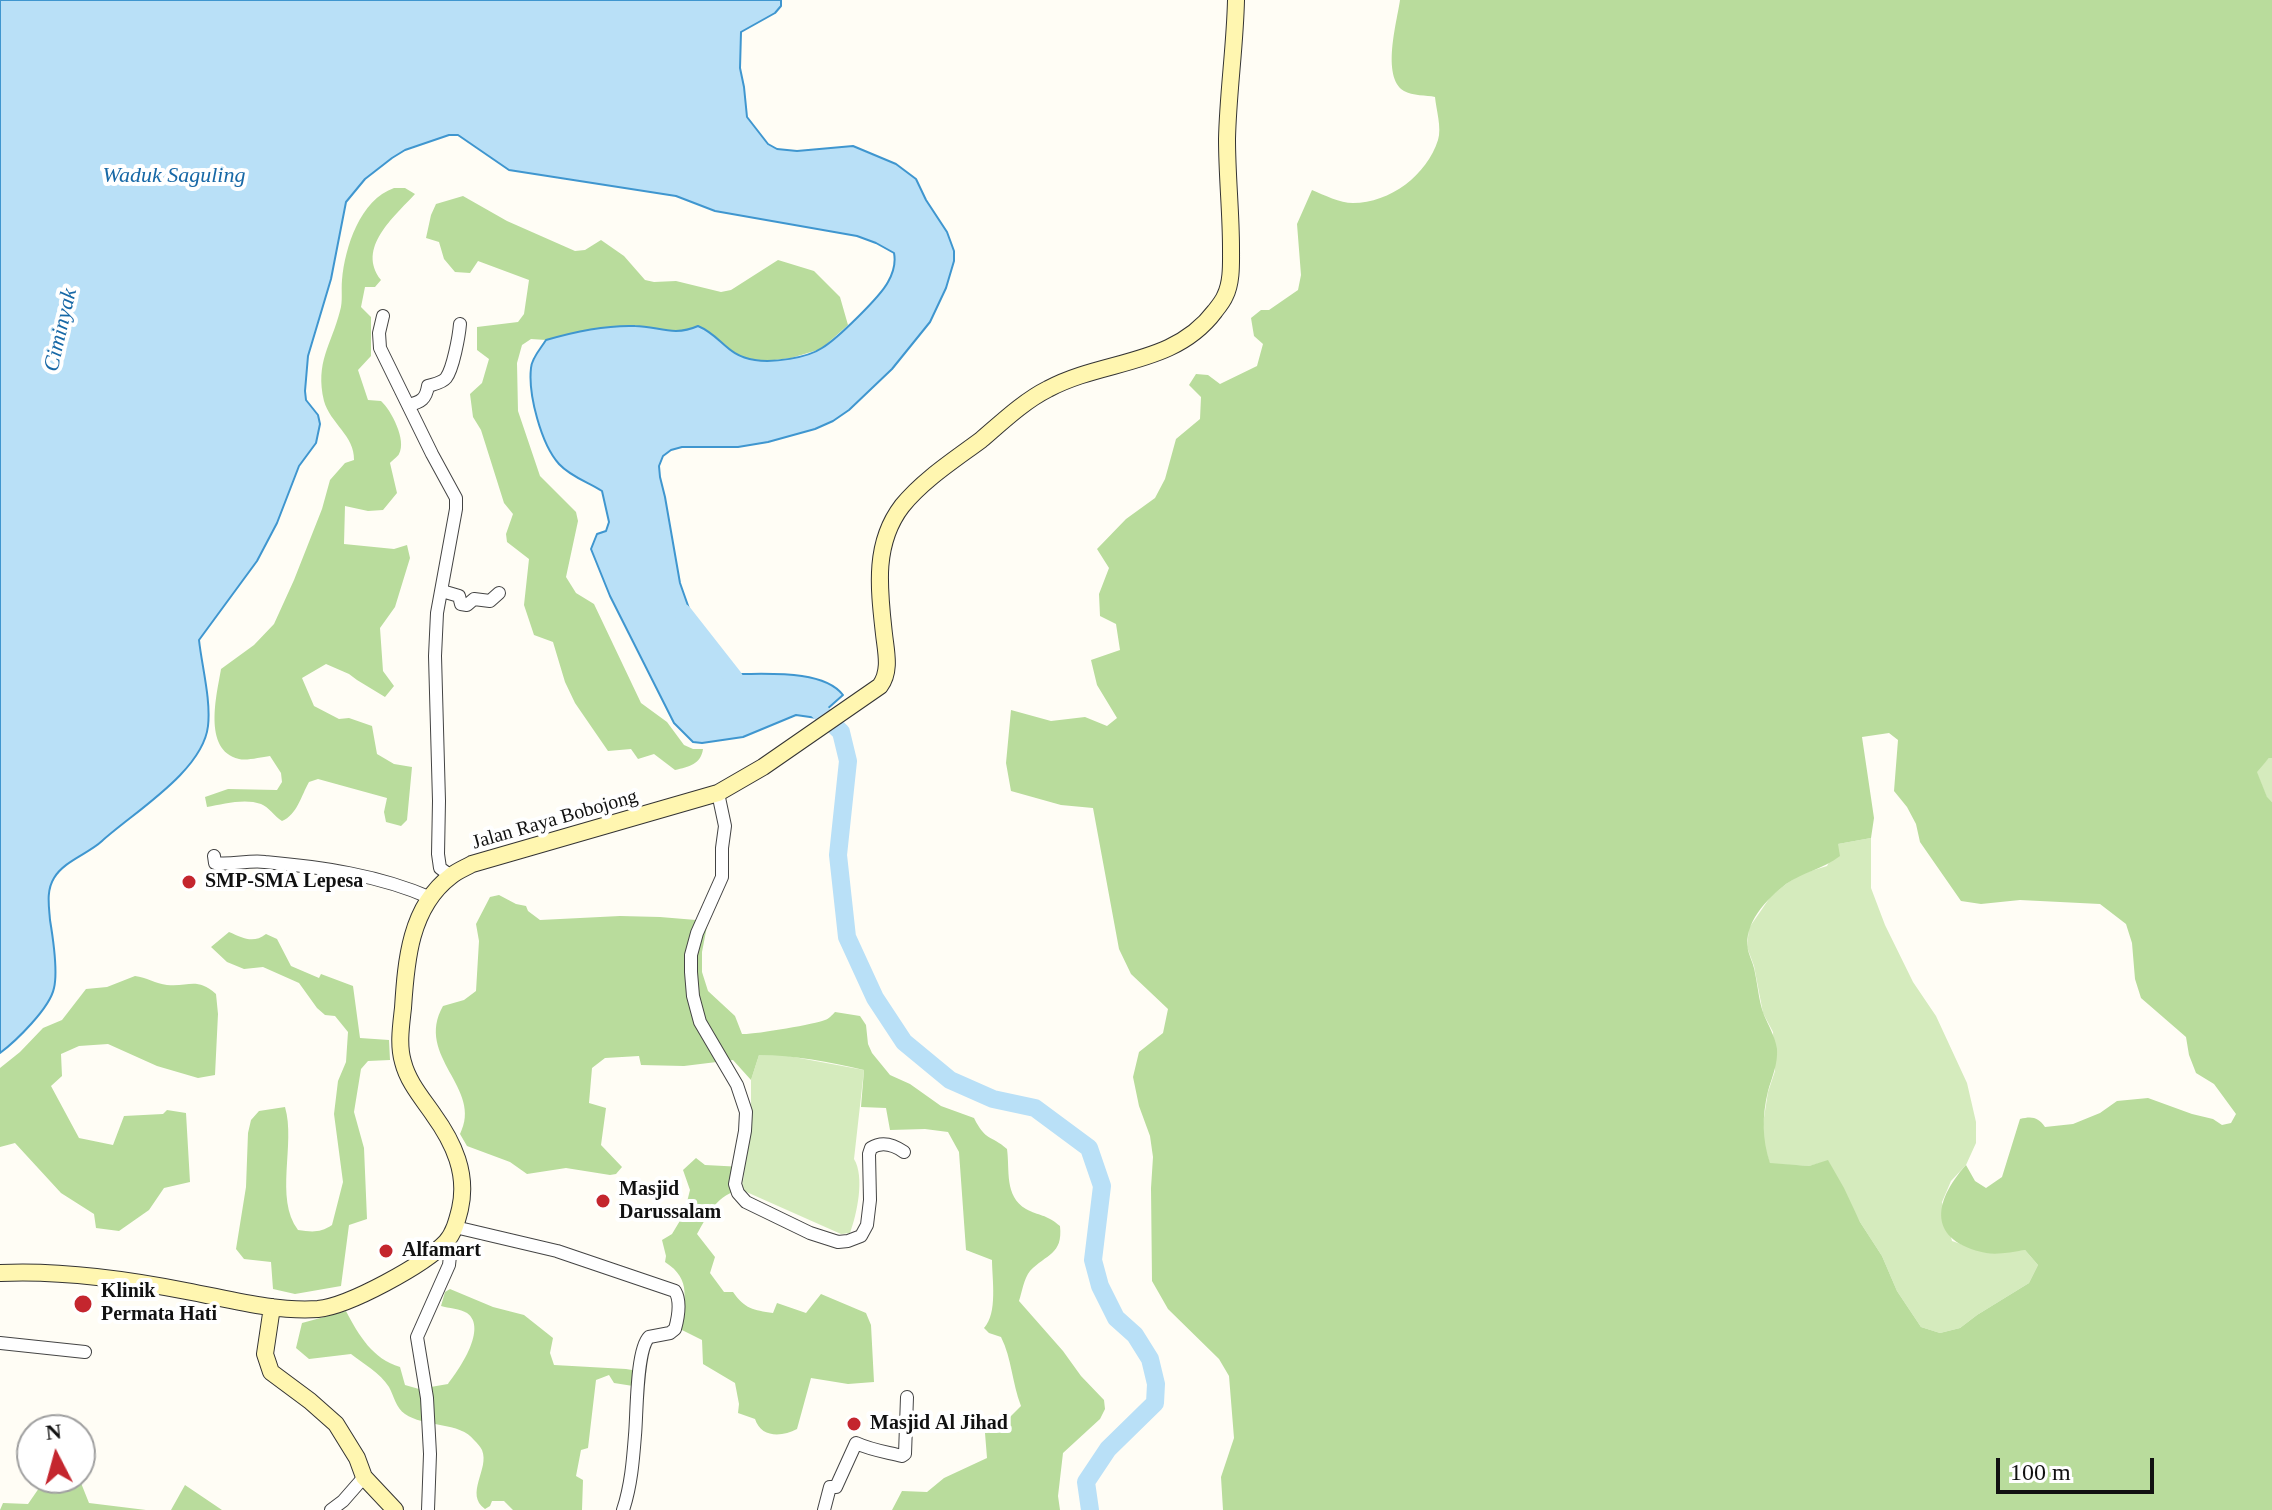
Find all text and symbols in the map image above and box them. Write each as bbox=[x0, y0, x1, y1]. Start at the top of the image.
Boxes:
water label: Waduk Saguling bbox=[103, 163, 245, 189]
water label: Ciminyak bbox=[39, 286, 83, 374]
street label: Jalan Raya Bobojong bbox=[469, 785, 641, 855]
place label: SMP-SMA Lepesa bbox=[205, 870, 363, 894]
marker: SMP-SMA Lepesa bbox=[180, 873, 198, 891]
place label: Masjid Darussalam bbox=[619, 1178, 721, 1225]
marker: Masjid Darussalam bbox=[594, 1192, 612, 1210]
place label: Alfamart bbox=[402, 1239, 481, 1263]
marker: Alfamart bbox=[377, 1242, 395, 1260]
place label: Klinik Permata Hati bbox=[101, 1280, 217, 1327]
marker: Klinik Permata Hati bbox=[72, 1293, 94, 1315]
place label: Masjid Al Jihad bbox=[870, 1412, 1008, 1436]
north arrow bbox=[16, 1414, 96, 1494]
marker: Masjid Al Jihad bbox=[845, 1415, 863, 1433]
text: N bbox=[44, 1418, 63, 1445]
scale bar bbox=[2000, 1442, 2158, 1492]
text: 100 m bbox=[2010, 1459, 2071, 1485]

